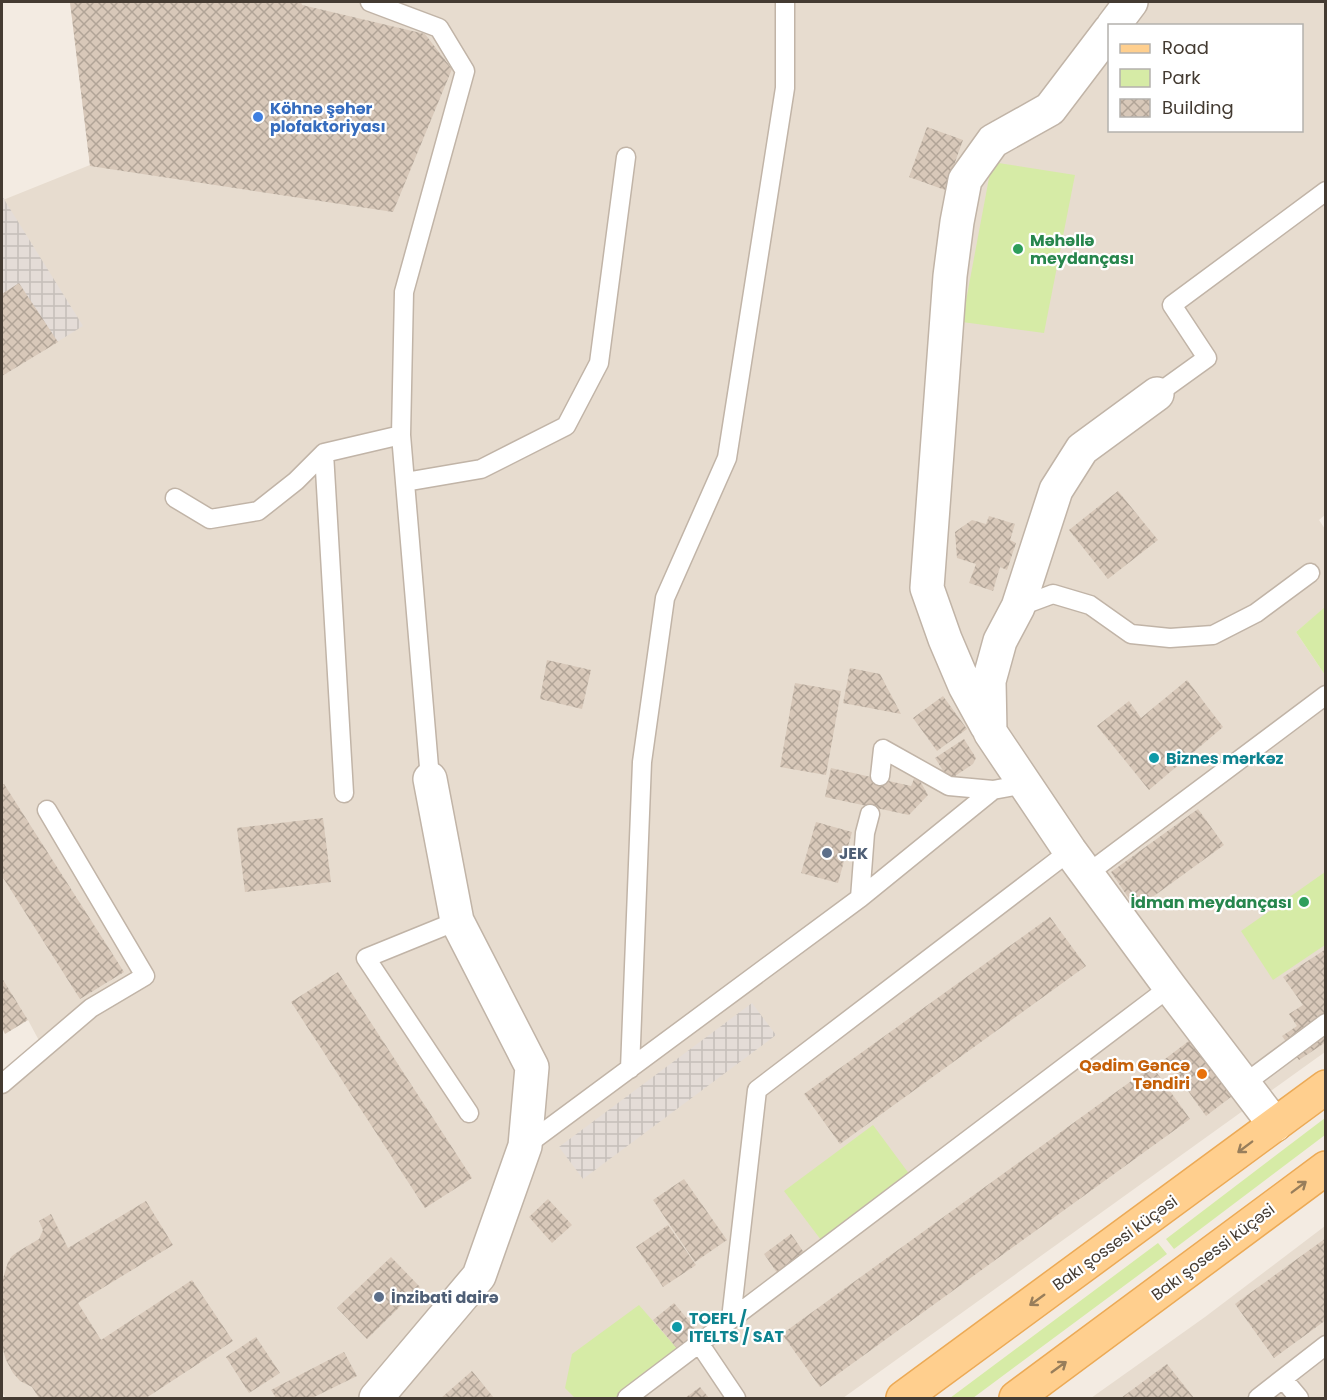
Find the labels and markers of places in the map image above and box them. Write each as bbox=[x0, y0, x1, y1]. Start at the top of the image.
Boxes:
place label: Köhnə şəhər plofaktoriyası bbox=[270, 97, 386, 138]
marker: Köhnə şəhər plofaktoriyası bbox=[251, 110, 265, 124]
place label: Məhəllə meydançası bbox=[1030, 229, 1134, 270]
marker: Məhəllə meydançası bbox=[1011, 242, 1025, 256]
place label: Biznes mərkəz bbox=[1166, 747, 1284, 770]
marker: Biznes mərkəz bbox=[1147, 751, 1161, 765]
place label: JEK bbox=[839, 842, 868, 865]
marker: JEK bbox=[820, 846, 834, 860]
place label: İdman meydançası bbox=[1130, 891, 1292, 914]
marker: İdman meydançası bbox=[1297, 895, 1311, 909]
place label: Qədim Gəncə Təndiri bbox=[1079, 1054, 1190, 1095]
marker: Qədim Gəncə Təndiri bbox=[1195, 1067, 1209, 1081]
place label: İnzibati dairə bbox=[391, 1286, 499, 1309]
marker: İnzibati dairə bbox=[372, 1290, 386, 1304]
place label: TOEFL / ITELTS / SAT bbox=[689, 1307, 784, 1348]
marker: TOEFL / ITELTS / SAT bbox=[670, 1320, 684, 1334]

